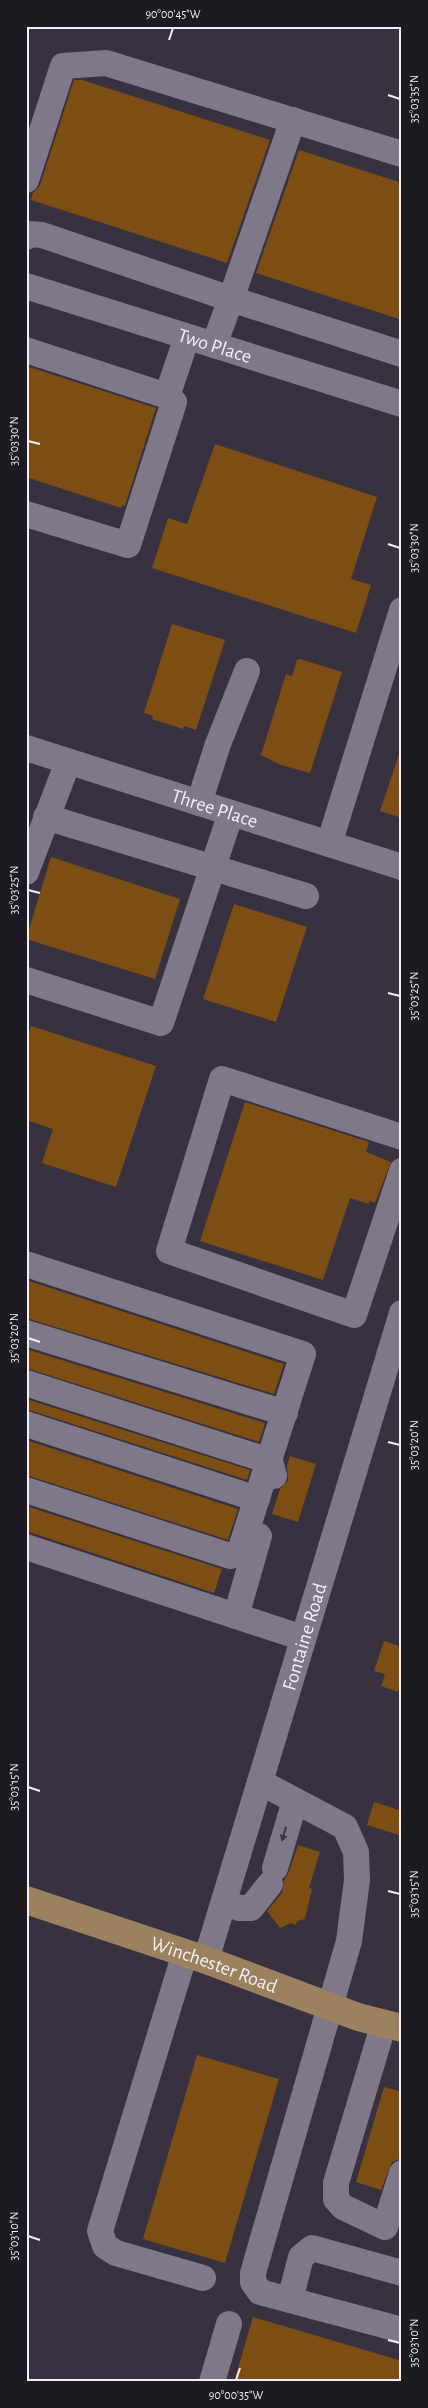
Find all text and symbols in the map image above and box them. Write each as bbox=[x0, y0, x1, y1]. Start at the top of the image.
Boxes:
text: 90°00'45"W bbox=[145, 8, 201, 20]
text: 35°03'35"N bbox=[408, 75, 420, 123]
street label: Two Place bbox=[175, 325, 254, 367]
text: 35°03'30"N bbox=[8, 416, 20, 466]
text: 35°03'30"N bbox=[408, 523, 420, 573]
street label: Three Place bbox=[169, 786, 260, 832]
text: 35°03'25"N bbox=[8, 866, 20, 914]
text: 35°03'25"N bbox=[408, 972, 420, 1020]
text: 35°03'20"N bbox=[8, 1313, 20, 1363]
text: 35°03'20"N bbox=[408, 1420, 420, 1470]
street label: Fontaine Road bbox=[279, 1581, 331, 1693]
text: 35°03'15"N bbox=[8, 1763, 20, 1811]
one-way arrow bbox=[280, 1827, 288, 1842]
text: 35°03'15"N bbox=[408, 1870, 420, 1918]
street label: Winchester Road bbox=[148, 1933, 280, 1997]
text: 35°03'10"N bbox=[8, 2212, 20, 2260]
text: 35°03'10"N bbox=[408, 2319, 420, 2367]
text: 90°00'35"W bbox=[209, 2389, 263, 2401]

